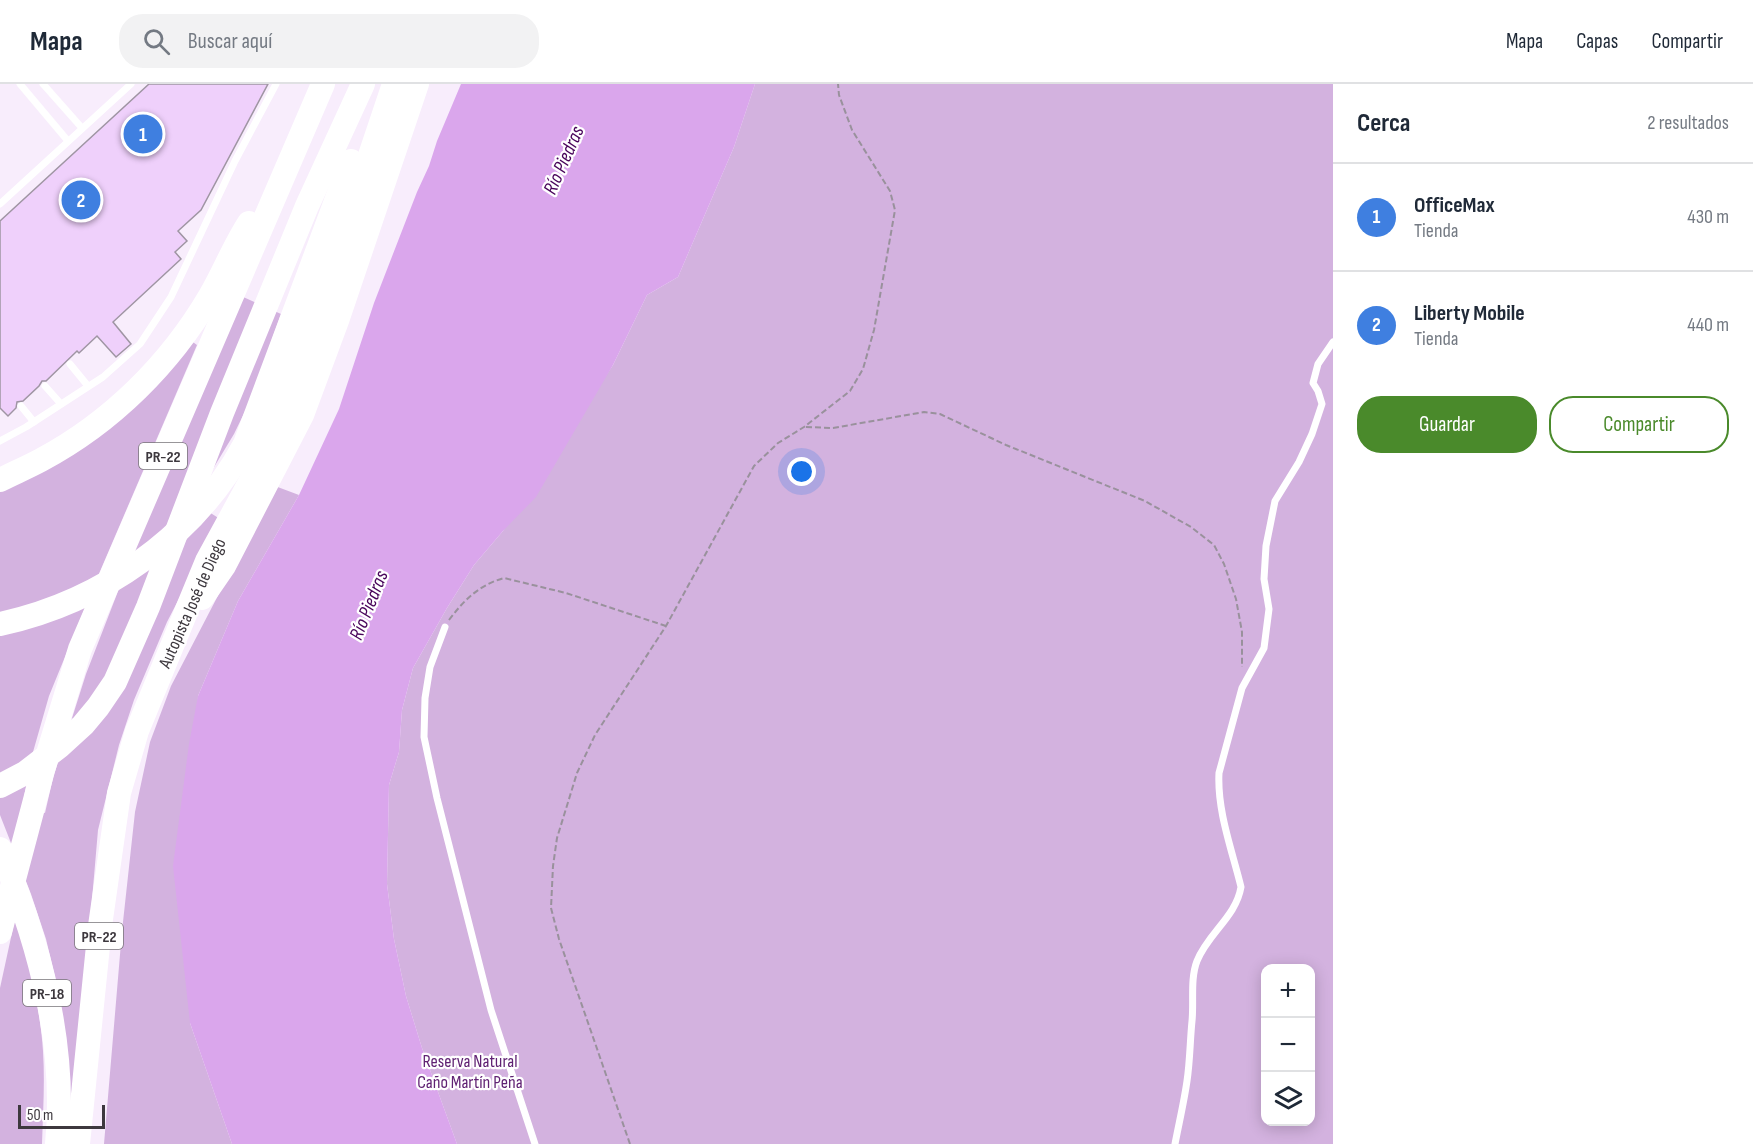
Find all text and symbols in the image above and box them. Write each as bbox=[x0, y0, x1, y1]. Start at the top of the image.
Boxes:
search box bbox=[119, 14, 539, 68]
text: Mapa bbox=[30, 25, 83, 58]
icon: search bbox=[140, 25, 173, 58]
text: Buscar aquí bbox=[188, 28, 272, 55]
text: Mapa bbox=[1506, 29, 1543, 54]
text: Capas bbox=[1576, 29, 1618, 54]
text: Compartir bbox=[1651, 29, 1723, 54]
text: Cerca bbox=[1357, 108, 1410, 139]
text: 2 resultados bbox=[1647, 111, 1729, 135]
pin: 1 bbox=[124, 112, 162, 156]
water label: Río Piedras bbox=[538, 123, 590, 198]
pin: 2 bbox=[62, 178, 100, 222]
text: OfficeMax bbox=[1414, 192, 1495, 219]
text: 1 bbox=[1373, 205, 1380, 229]
text: 430 m bbox=[1687, 205, 1729, 229]
text: Tienda bbox=[1414, 219, 1458, 243]
text: Liberty Mobile bbox=[1414, 300, 1525, 327]
text: 2 bbox=[1372, 313, 1381, 337]
text: 440 m bbox=[1687, 313, 1729, 337]
text: Tienda bbox=[1414, 327, 1458, 351]
button: Guardar bbox=[1357, 396, 1537, 453]
button: Compartir bbox=[1549, 396, 1729, 453]
road number: PR-22 bbox=[139, 443, 187, 469]
your location bbox=[787, 457, 816, 486]
street label: Autopista José de Diego bbox=[154, 535, 230, 672]
water label: Río Piedras bbox=[344, 567, 394, 643]
road number: PR-22 bbox=[75, 923, 123, 949]
map controls bbox=[1261, 964, 1315, 1126]
button: + bbox=[1261, 964, 1315, 1018]
road number: PR-18 bbox=[23, 980, 71, 1006]
button: − bbox=[1261, 1018, 1315, 1072]
park label: Reserva Natural Caño Martín Peña bbox=[417, 1051, 523, 1093]
button: layers bbox=[1261, 1072, 1315, 1126]
scale bar bbox=[18, 1102, 105, 1130]
text: 50 m bbox=[27, 1106, 53, 1125]

